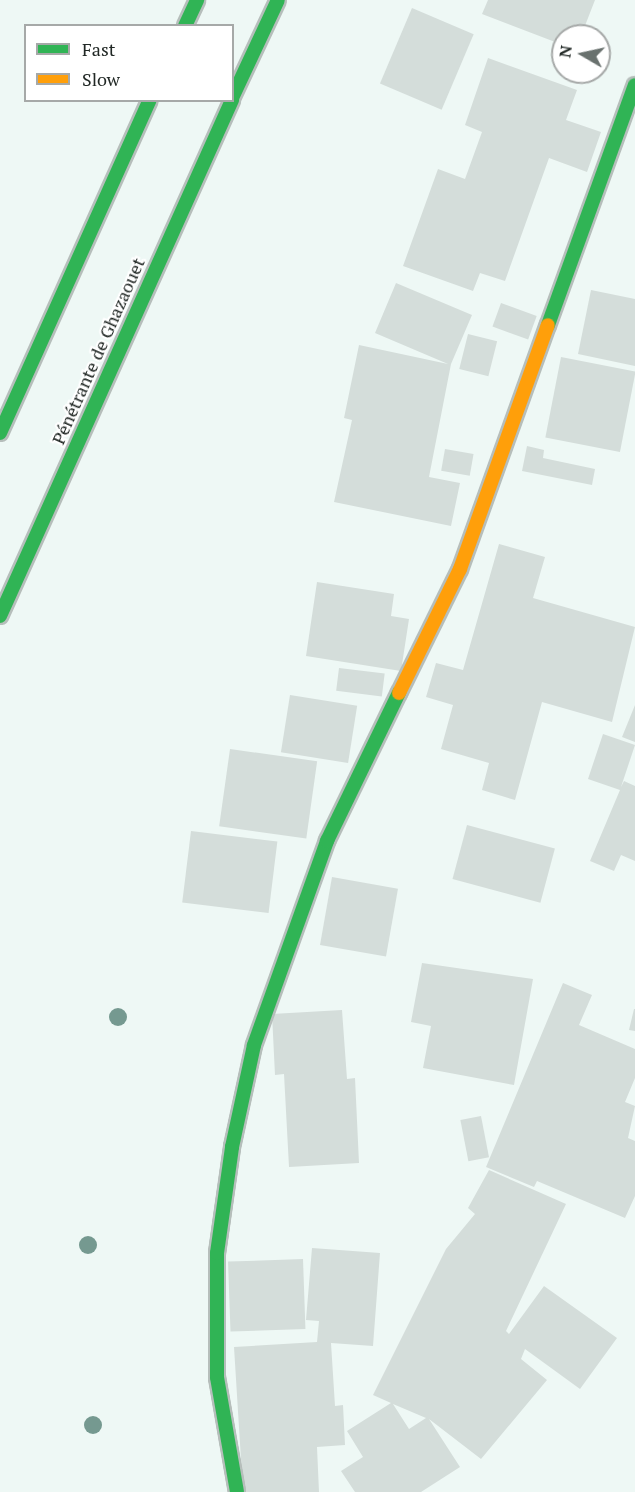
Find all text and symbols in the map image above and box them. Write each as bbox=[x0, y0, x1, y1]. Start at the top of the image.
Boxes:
legend bbox=[24, 24, 234, 102]
north arrow bbox=[551, 24, 611, 84]
text: Fast bbox=[82, 37, 115, 61]
text: N bbox=[553, 44, 577, 59]
text: Slow bbox=[82, 67, 120, 91]
street label: Pénétrante de Ghazaouet bbox=[47, 254, 149, 448]

